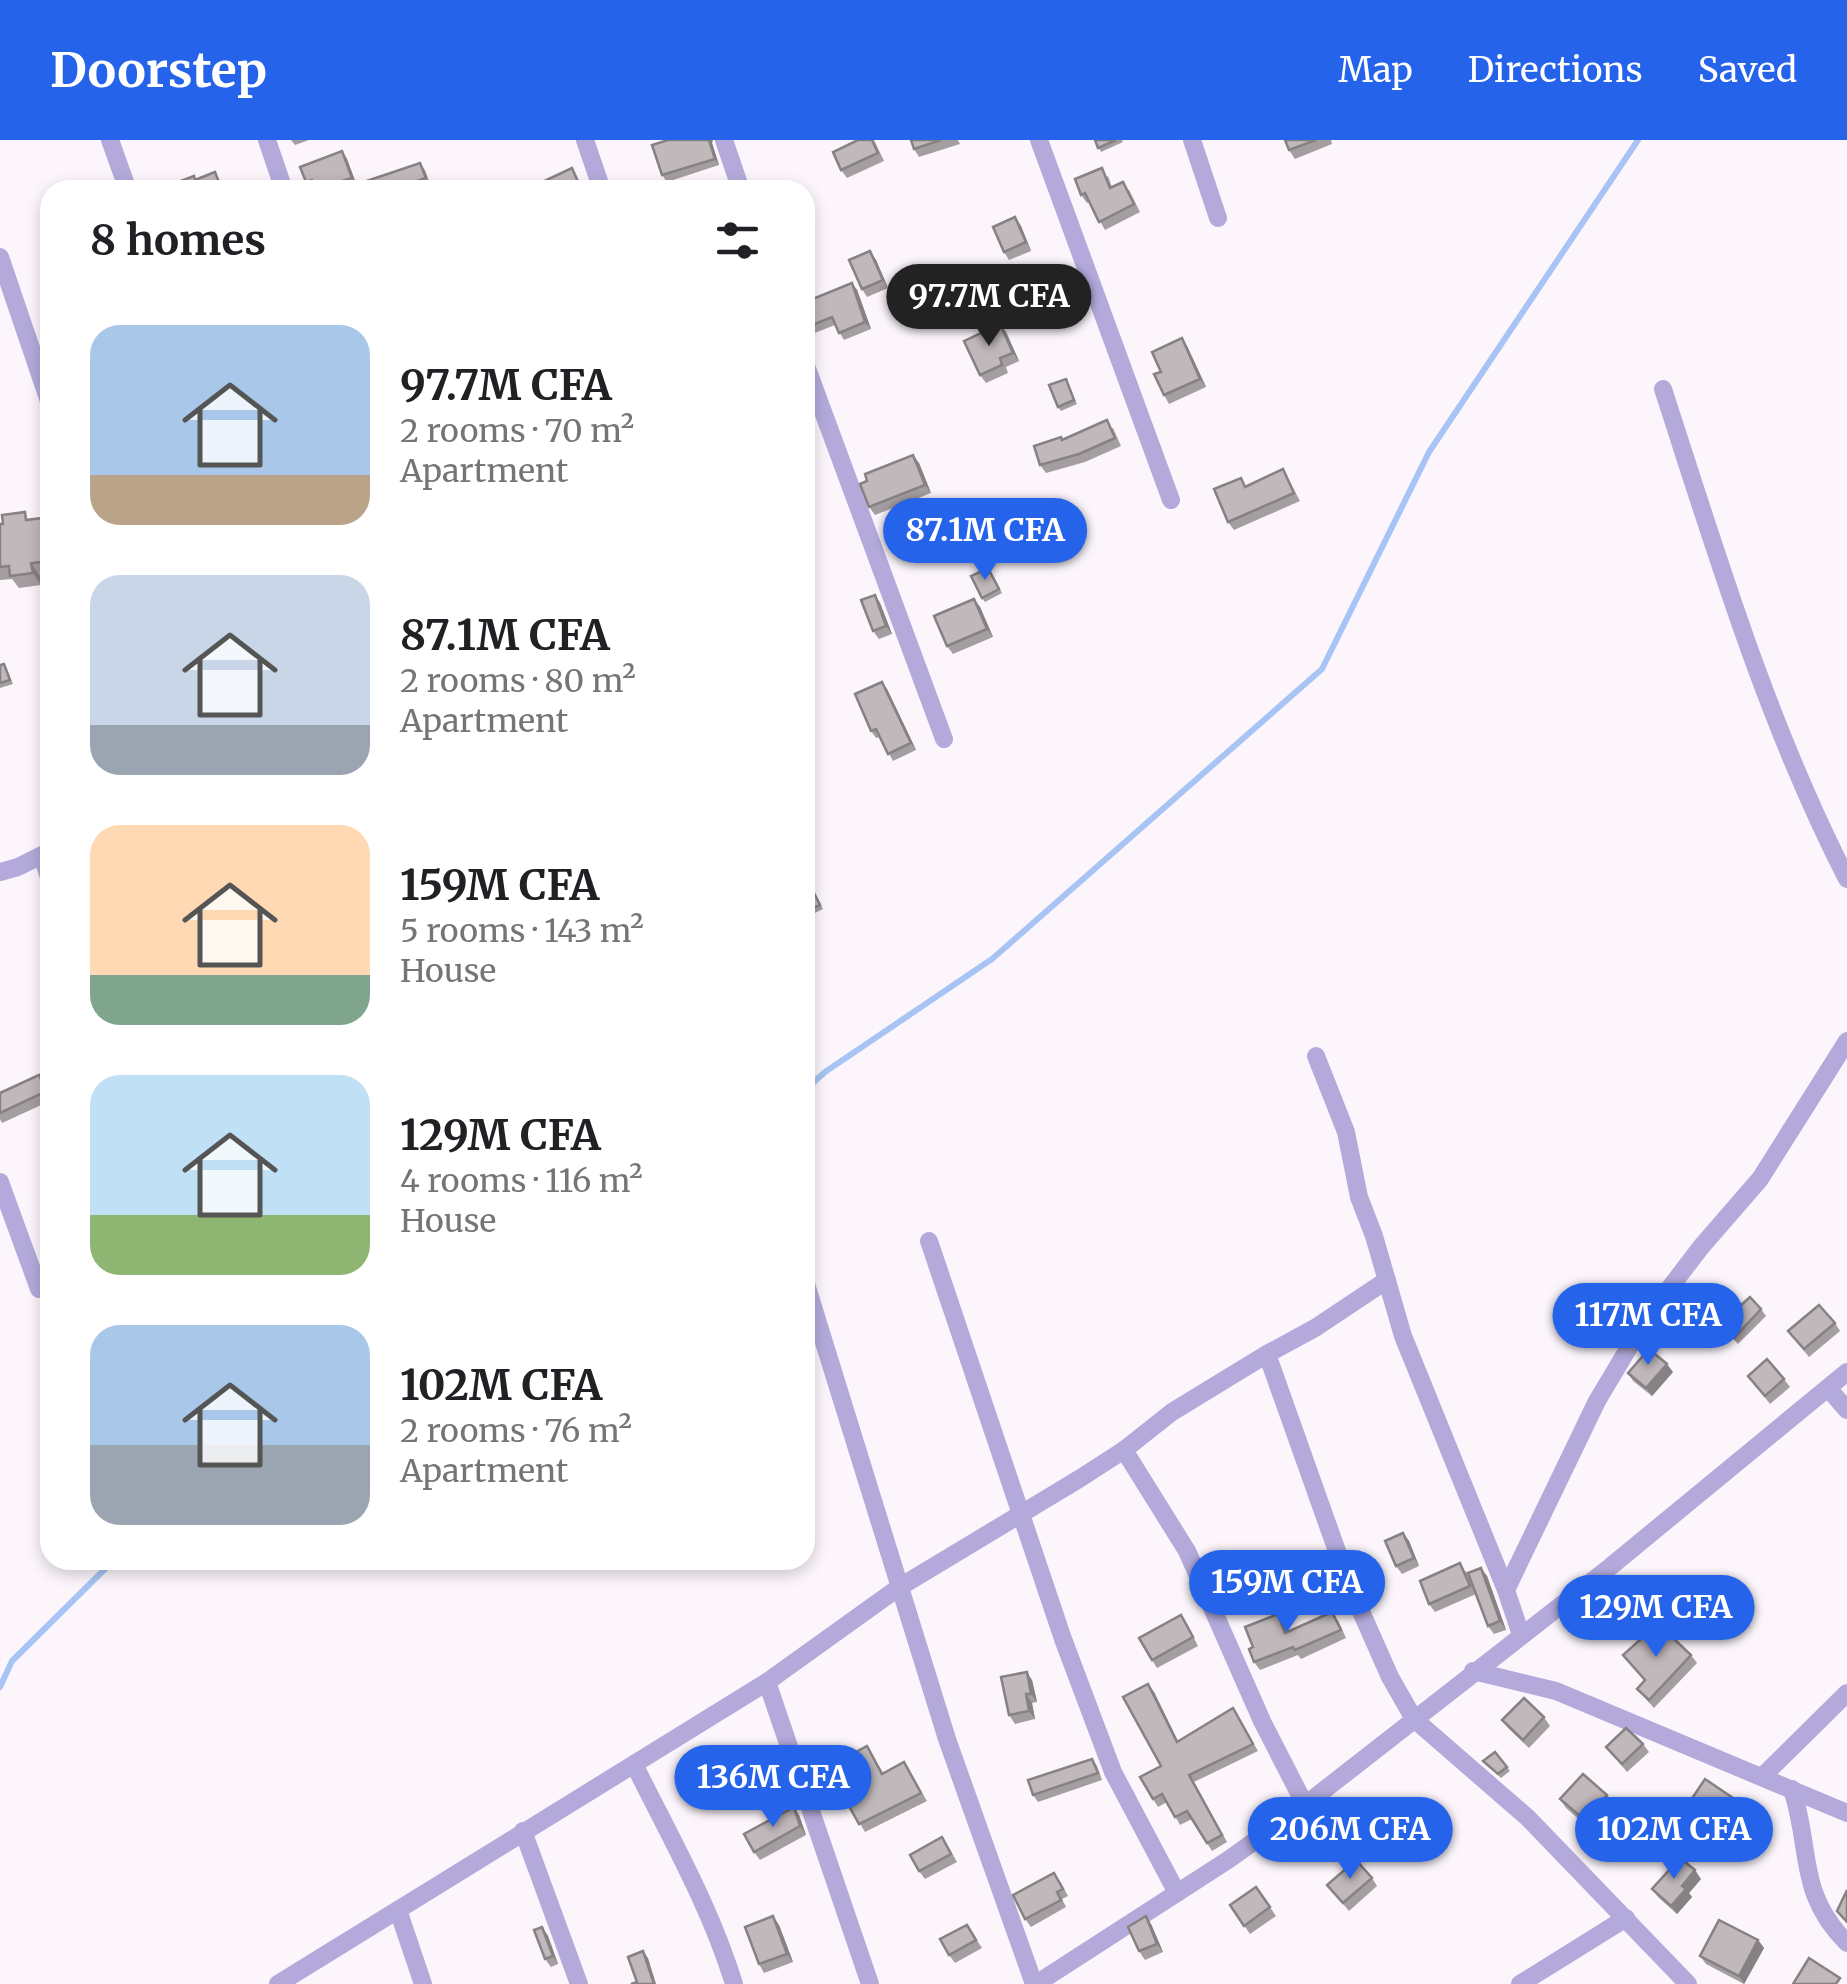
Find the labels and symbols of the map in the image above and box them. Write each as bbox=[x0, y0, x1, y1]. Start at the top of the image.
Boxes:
pin: 97.7M CFA bbox=[875, 264, 1103, 349]
pin: 87.1M CFA bbox=[871, 498, 1099, 583]
pin: 117M CFA bbox=[1545, 1283, 1751, 1368]
pin: 159M CFA bbox=[1184, 1550, 1390, 1635]
pin: 129M CFA bbox=[1553, 1575, 1759, 1660]
pin: 136M CFA bbox=[670, 1745, 876, 1830]
pin: 206M CFA bbox=[1247, 1797, 1453, 1882]
pin: 102M CFA bbox=[1571, 1797, 1777, 1882]

